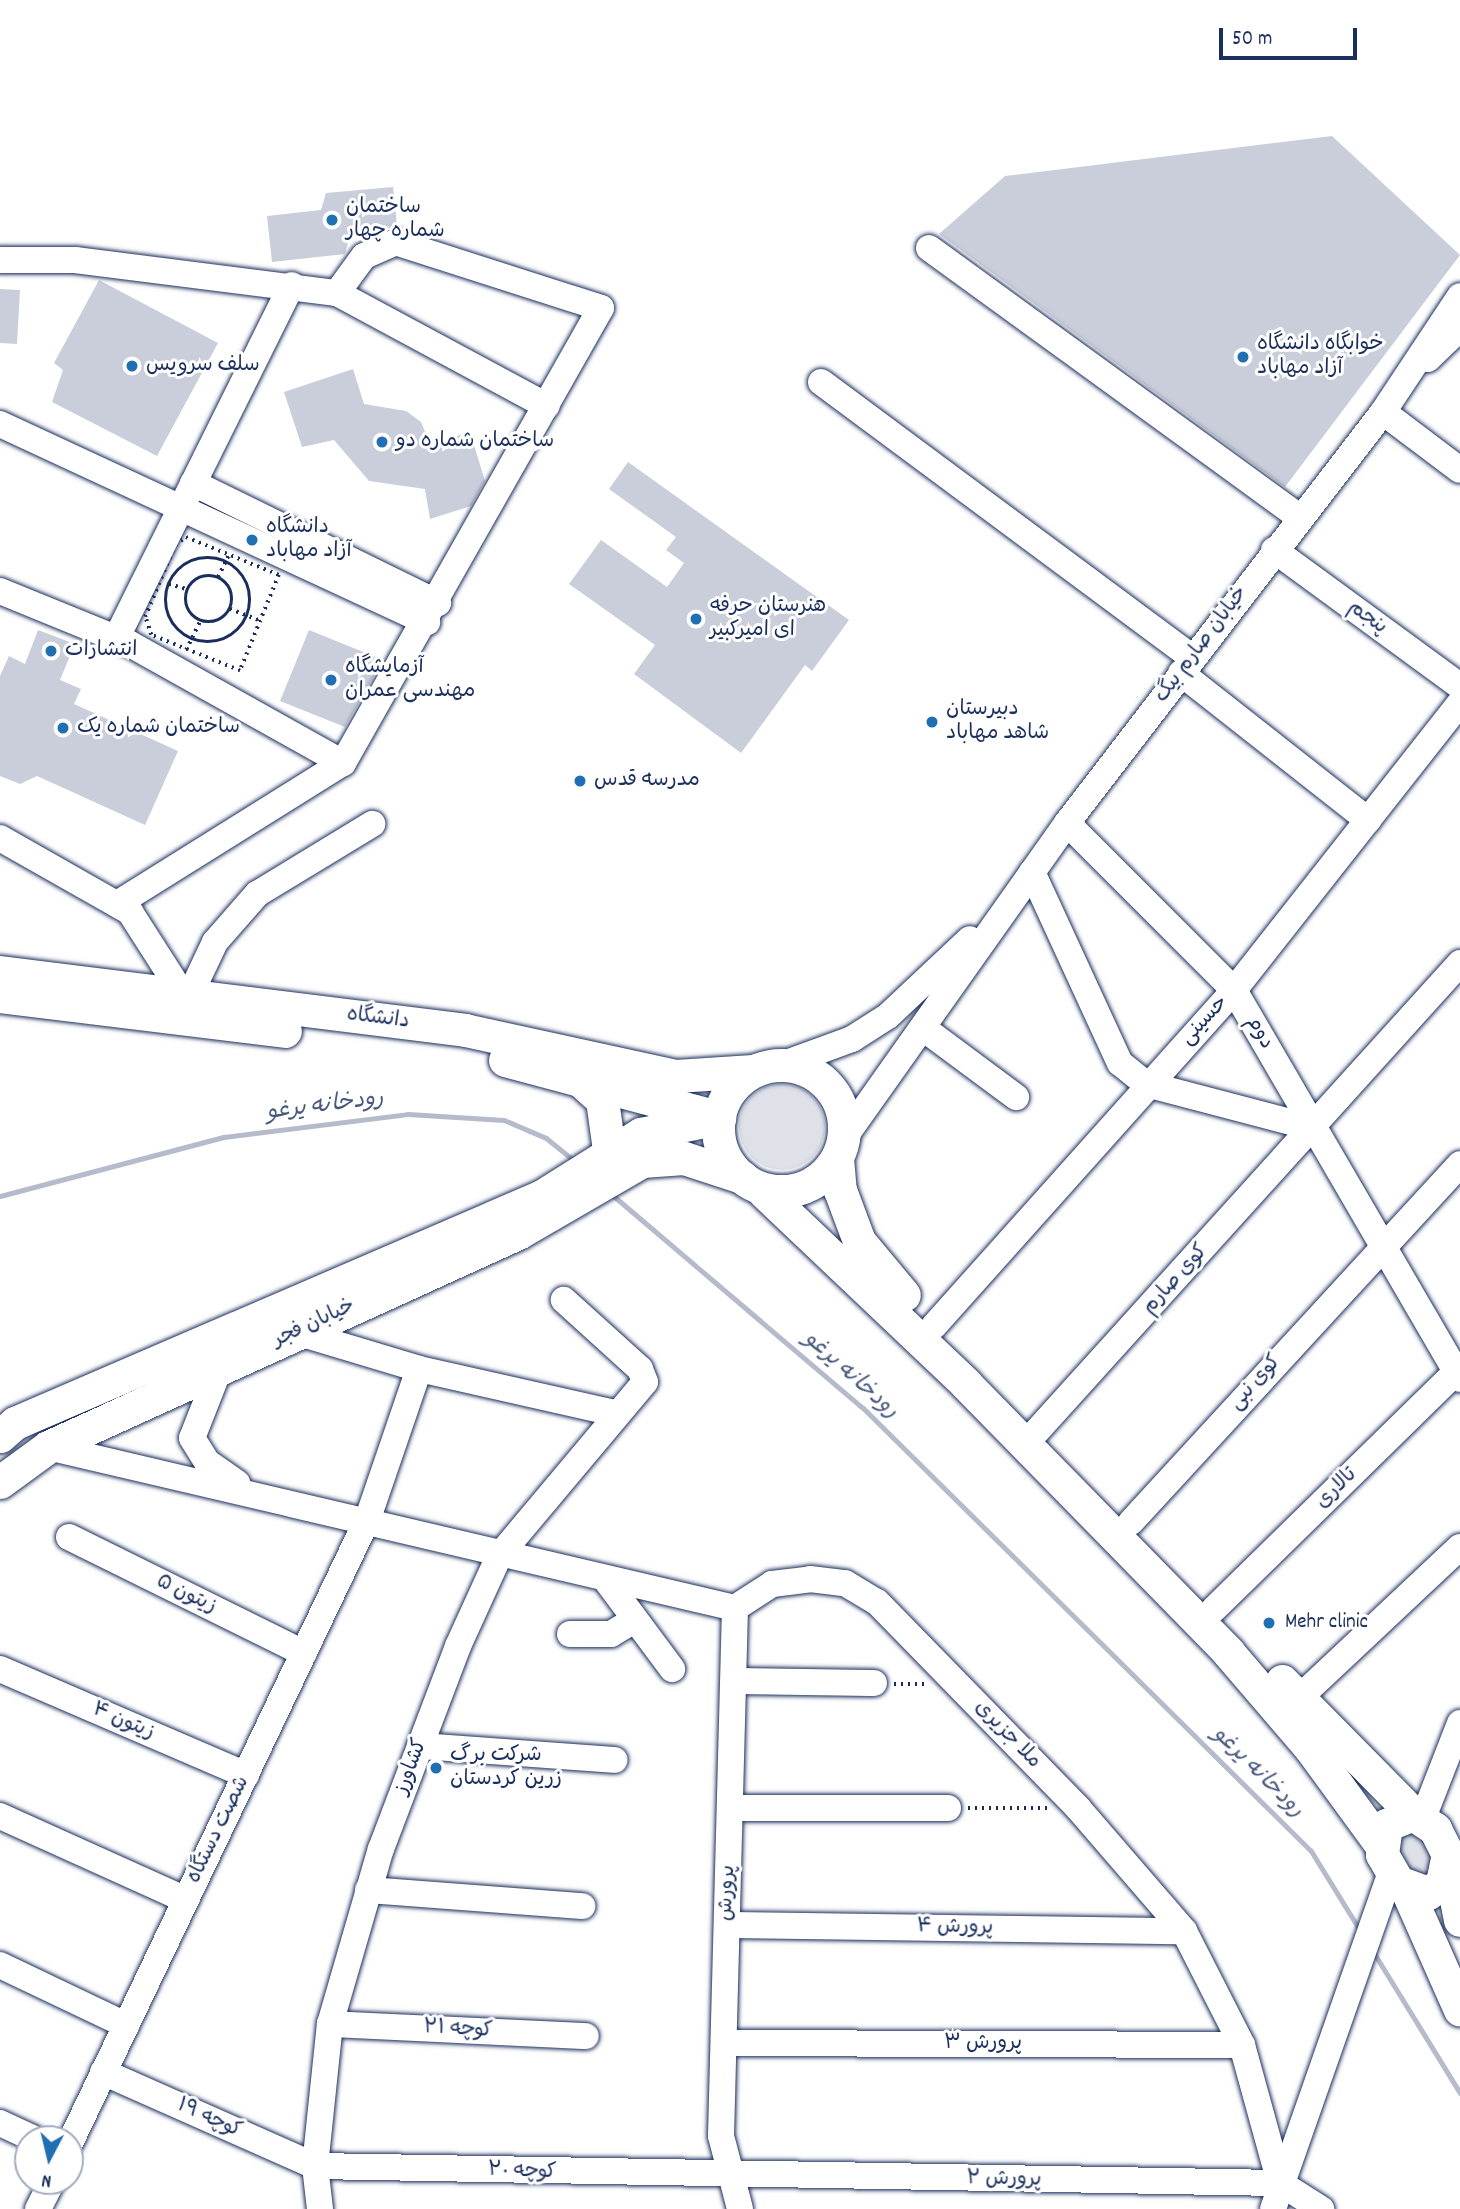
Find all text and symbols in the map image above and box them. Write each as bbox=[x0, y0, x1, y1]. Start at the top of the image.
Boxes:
scale bar bbox=[1222, 14, 1360, 58]
text: 50 m bbox=[1232, 25, 1272, 55]
place label: ساختمان شماره چهار bbox=[346, 195, 445, 245]
marker: ساختمان شماره چهار bbox=[324, 212, 340, 228]
place label: خوابگاه دانشگاه آزاد مهاباد bbox=[1257, 332, 1384, 382]
marker: خوابگاه دانشگاه آزاد مهاباد bbox=[1235, 349, 1251, 365]
place label: سلف سرویس bbox=[146, 353, 260, 379]
marker: سلف سرویس bbox=[124, 358, 140, 374]
place label: ساختمان شماره دو bbox=[396, 429, 554, 455]
marker: ساختمان شماره دو bbox=[374, 434, 390, 450]
place label: دانشگاه آزاد مهاباد bbox=[266, 515, 352, 565]
marker: دانشگاه آزاد مهاباد bbox=[244, 532, 260, 548]
street label: خیابان صارم بیگ bbox=[1150, 582, 1254, 708]
place label: هنرستان حرفه ای امیرکبیر bbox=[710, 594, 826, 644]
street label: پنجم bbox=[1343, 595, 1391, 641]
marker: هنرستان حرفه ای امیرکبیر bbox=[688, 611, 704, 627]
place label: انتشارات bbox=[65, 638, 137, 664]
marker: انتشارات bbox=[43, 643, 59, 659]
place label: آزمایشگاه مهندسی عمران bbox=[345, 655, 475, 705]
marker: آزمایشگاه مهندسی عمران bbox=[323, 672, 339, 688]
place label: دبیرستان شاهد مهاباد bbox=[946, 697, 1049, 747]
marker: دبیرستان شاهد مهاباد bbox=[924, 714, 940, 730]
place label: ساختمان شماره یک bbox=[77, 715, 240, 741]
marker: ساختمان شماره یک bbox=[55, 720, 71, 736]
place label: مدرسه قدس bbox=[594, 768, 700, 794]
marker: مدرسه قدس bbox=[572, 773, 588, 789]
street label: حسینی bbox=[1176, 991, 1234, 1051]
street label: دانشگاه bbox=[345, 1003, 411, 1035]
street label: دوم bbox=[1240, 1012, 1278, 1054]
water label: رودخانه یرغو bbox=[265, 1086, 385, 1128]
street label: کوی صارم bbox=[1138, 1240, 1214, 1320]
street label: خیابان فجر bbox=[269, 1294, 359, 1354]
water label: رودخانه یرغو bbox=[797, 1326, 903, 1426]
street label: کوی نبی bbox=[1224, 1350, 1288, 1416]
street label: تالاری bbox=[1311, 1463, 1363, 1515]
street label: زیتون ۵ bbox=[152, 1570, 220, 1620]
place label: Mehr clinic bbox=[1285, 1610, 1368, 1636]
marker: Mehr clinic bbox=[1259, 1613, 1279, 1633]
street label: ملا جزیری bbox=[968, 1696, 1046, 1774]
street label: زیتون ۴ bbox=[88, 1698, 158, 1746]
water label: رودخانه یرغو bbox=[1206, 1722, 1308, 1824]
street label: کشاورز bbox=[390, 1736, 434, 1798]
place label: شرکت برگ زرین کردستان bbox=[450, 1743, 562, 1793]
marker: شرکت برگ زرین کردستان bbox=[428, 1760, 444, 1776]
street label: شصت دستگاه bbox=[182, 1772, 256, 1888]
street label: پرورش bbox=[714, 1864, 742, 1922]
street label: پرورش ۴ bbox=[916, 1915, 994, 1941]
street label: کوچه ۲۱ bbox=[423, 2016, 493, 2044]
street label: پرورش ۳ bbox=[944, 2031, 1022, 2057]
street label: کوچه ۱۹ bbox=[173, 2094, 245, 2144]
north arrow bbox=[14, 2125, 84, 2195]
street label: کوچه ۲۰ bbox=[487, 2158, 557, 2186]
text: N bbox=[40, 2165, 53, 2193]
street label: پرورش ۲ bbox=[966, 2167, 1042, 2193]

